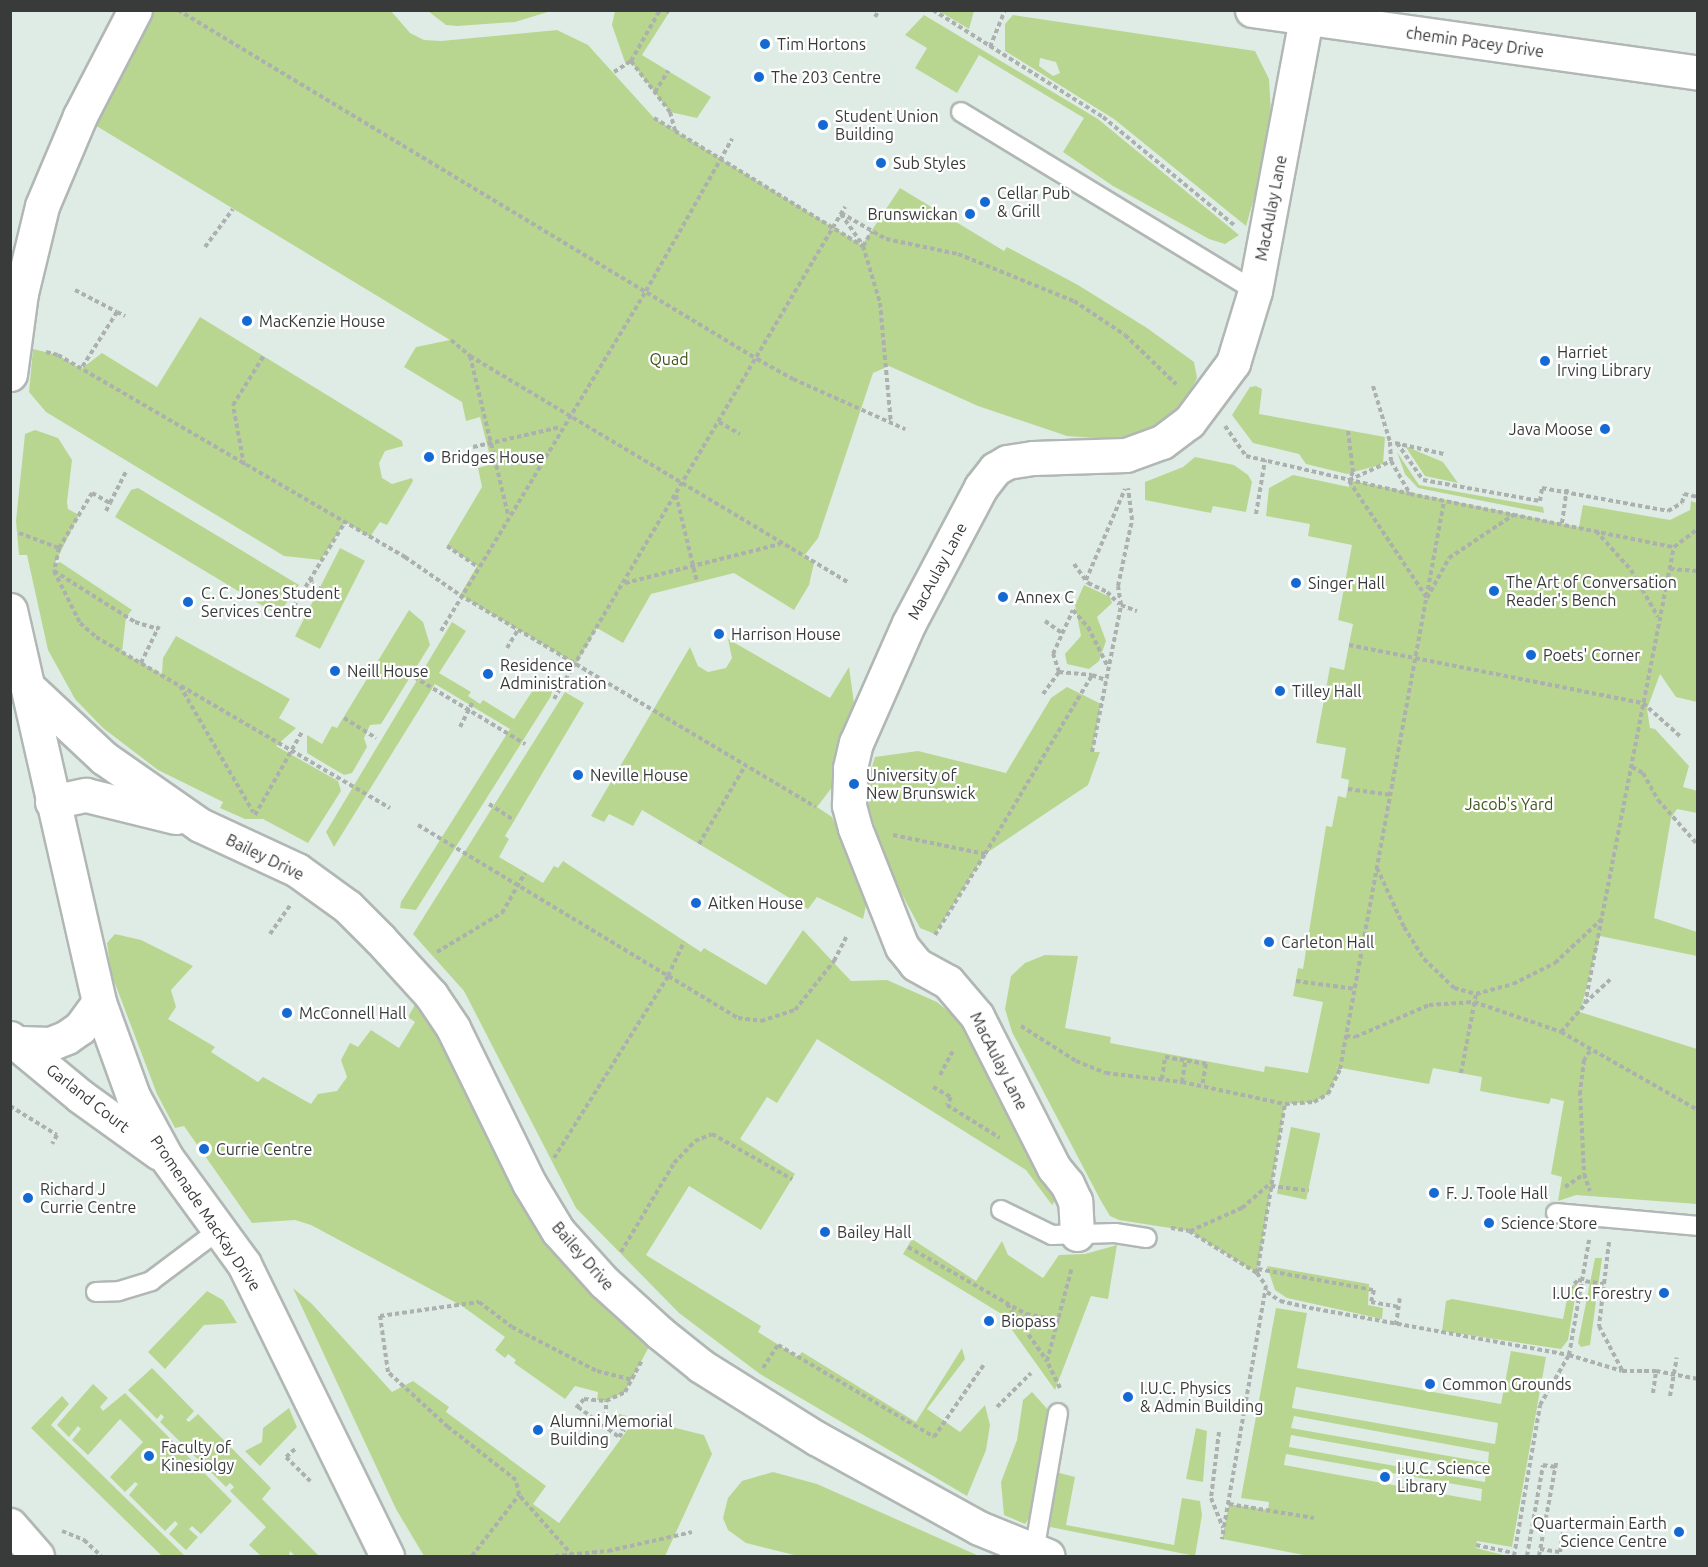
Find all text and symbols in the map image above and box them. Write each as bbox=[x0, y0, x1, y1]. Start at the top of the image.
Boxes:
street label: chemin Pacey Drive bbox=[1405, 23, 1545, 61]
place label: Tim Hortons bbox=[777, 34, 866, 54]
marker: Tim Hortons bbox=[758, 37, 772, 51]
place label: The 203 Centre bbox=[771, 67, 881, 87]
marker: The 203 Centre bbox=[752, 70, 766, 84]
place label: Student Union Building bbox=[835, 106, 939, 144]
marker: Student Union Building bbox=[816, 118, 830, 132]
place label: Sub Styles bbox=[893, 153, 966, 173]
street label: MacAulay Lane bbox=[1251, 154, 1291, 262]
marker: Sub Styles bbox=[874, 156, 888, 170]
place label: Cellar Pub & Grill bbox=[997, 183, 1070, 221]
marker: Cellar Pub & Grill bbox=[978, 195, 992, 209]
place label: Brunswickan bbox=[867, 204, 958, 224]
marker: Brunswickan bbox=[963, 207, 977, 221]
place label: MacKenzie House bbox=[259, 311, 385, 331]
marker: MacKenzie House bbox=[240, 314, 254, 328]
place label: Harriet Irving Library bbox=[1557, 342, 1651, 380]
park label: Quad bbox=[649, 349, 689, 369]
marker: Harriet Irving Library bbox=[1538, 354, 1552, 368]
place label: Java Moose bbox=[1509, 419, 1593, 439]
marker: Java Moose bbox=[1598, 422, 1612, 436]
place label: Bridges House bbox=[441, 447, 545, 467]
marker: Bridges House bbox=[422, 450, 436, 464]
street label: MacAulay Lane bbox=[903, 519, 971, 623]
place label: The Art of Conversation Reader's Bench bbox=[1506, 572, 1677, 610]
place label: Singer Hall bbox=[1308, 573, 1385, 593]
marker: Singer Hall bbox=[1289, 576, 1303, 590]
place label: C. C. Jones Student Services Centre bbox=[201, 583, 340, 621]
marker: The Art of Conversation Reader's Bench bbox=[1487, 584, 1501, 598]
place label: Annex C bbox=[1015, 587, 1074, 607]
marker: Annex C bbox=[996, 590, 1010, 604]
marker: C. C. Jones Student Services Centre bbox=[179, 593, 197, 611]
place label: Harrison House bbox=[731, 624, 841, 644]
marker: Harrison House bbox=[712, 627, 726, 641]
place label: Poets' Corner bbox=[1543, 645, 1640, 665]
marker: Poets' Corner bbox=[1524, 648, 1538, 662]
place label: Residence Administration bbox=[500, 655, 607, 693]
place label: Neill House bbox=[347, 661, 429, 681]
marker: Neill House bbox=[328, 664, 342, 678]
marker: Residence Administration bbox=[481, 667, 495, 681]
place label: Tilley Hall bbox=[1292, 681, 1361, 701]
marker: Tilley Hall bbox=[1273, 684, 1287, 698]
place label: Neville House bbox=[590, 765, 688, 785]
place label: University of New Brunswick bbox=[866, 765, 976, 803]
marker: Neville House bbox=[571, 768, 585, 782]
marker: University of New Brunswick bbox=[847, 777, 861, 791]
park label: Jacob's Yard bbox=[1465, 794, 1553, 814]
street label: Bailey Drive bbox=[223, 830, 307, 884]
place label: Aitken House bbox=[708, 893, 803, 913]
marker: Aitken House bbox=[689, 896, 703, 910]
place label: Carleton Hall bbox=[1281, 932, 1374, 952]
marker: Carleton Hall bbox=[1262, 935, 1276, 949]
place label: McConnell Hall bbox=[299, 1003, 406, 1023]
marker: McConnell Hall bbox=[280, 1006, 294, 1020]
street label: MacAulay Lane bbox=[966, 1009, 1032, 1113]
street label: Garland Court bbox=[43, 1060, 133, 1136]
street label: Promenade MacKay Drive bbox=[147, 1132, 265, 1294]
place label: Currie Centre bbox=[216, 1139, 312, 1159]
marker: Currie Centre bbox=[197, 1142, 211, 1156]
place label: Richard J Currie Centre bbox=[40, 1179, 136, 1217]
place label: F. J. Toole Hall bbox=[1446, 1183, 1548, 1203]
marker: F. J. Toole Hall bbox=[1427, 1186, 1441, 1200]
marker: Richard J Currie Centre bbox=[21, 1191, 35, 1205]
place label: Science Store bbox=[1501, 1213, 1597, 1233]
marker: Science Store bbox=[1482, 1216, 1496, 1230]
street label: Bailey Drive bbox=[548, 1218, 618, 1294]
place label: Bailey Hall bbox=[837, 1222, 911, 1242]
marker: Bailey Hall bbox=[818, 1225, 832, 1239]
place label: I.U.C. Forestry bbox=[1552, 1283, 1652, 1303]
marker: I.U.C. Forestry bbox=[1657, 1286, 1671, 1300]
place label: Biopass bbox=[1001, 1311, 1056, 1331]
marker: Biopass bbox=[982, 1314, 996, 1328]
place label: Common Grounds bbox=[1442, 1374, 1572, 1394]
marker: Common Grounds bbox=[1423, 1377, 1437, 1391]
place label: I.U.C. Physics & Admin Building bbox=[1140, 1378, 1263, 1416]
marker: I.U.C. Physics & Admin Building bbox=[1121, 1390, 1135, 1404]
place label: Alumni Memorial Building bbox=[550, 1411, 672, 1449]
marker: Alumni Memorial Building bbox=[531, 1423, 545, 1437]
place label: Faculty of Kinesiolgy bbox=[161, 1437, 234, 1475]
marker: Faculty of Kinesiolgy bbox=[142, 1449, 156, 1463]
place label: I.U.C. Science Library bbox=[1397, 1458, 1491, 1496]
marker: I.U.C. Science Library bbox=[1378, 1470, 1392, 1484]
place label: Quartermain Earth Science Centre bbox=[1533, 1513, 1667, 1551]
marker: Quartermain Earth Science Centre bbox=[1672, 1525, 1686, 1539]

